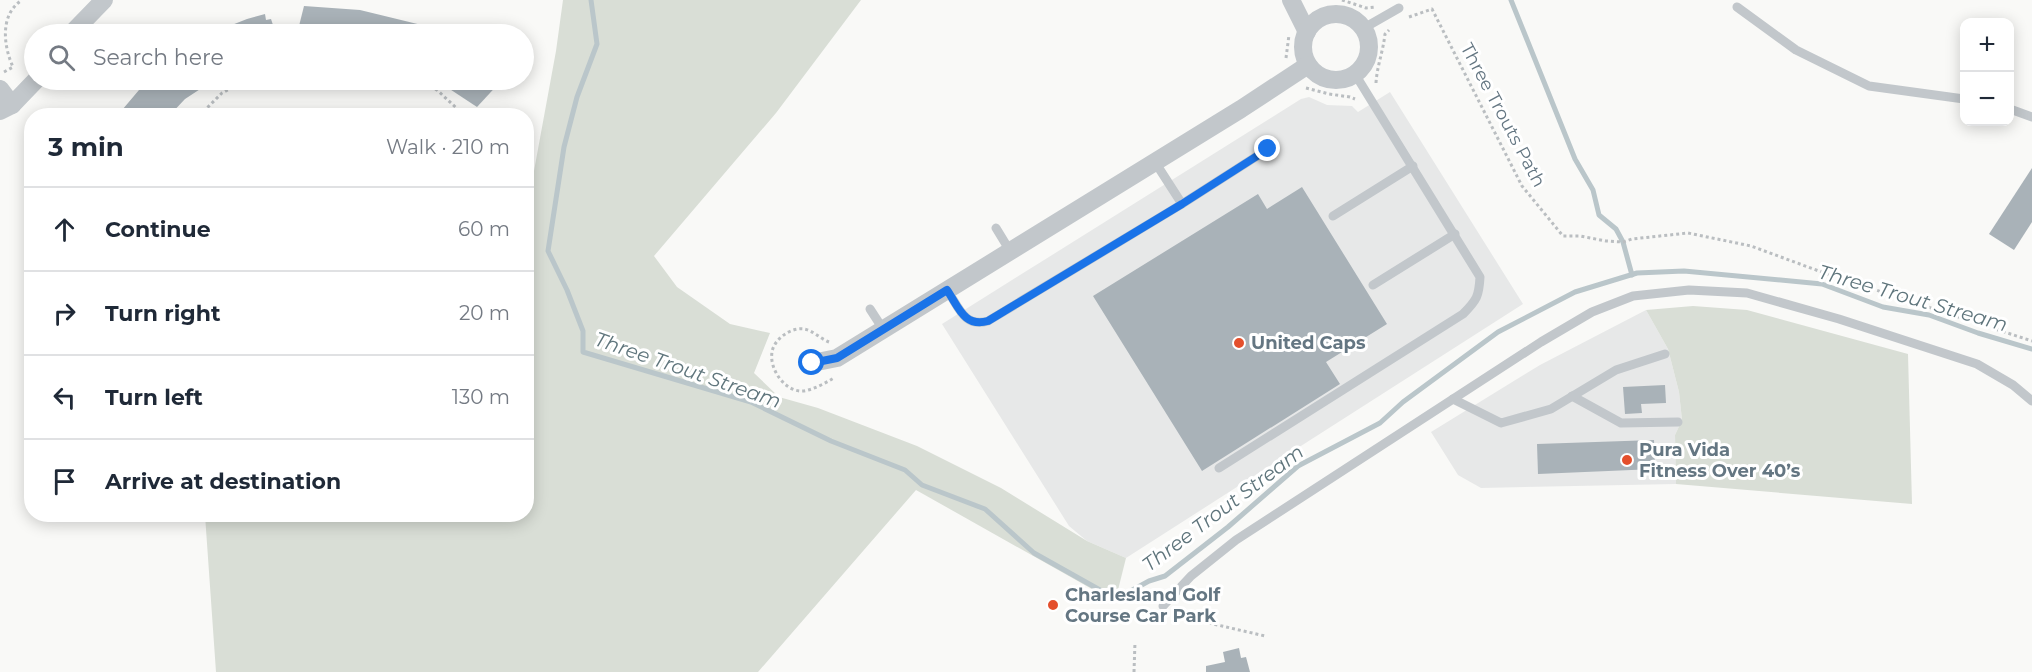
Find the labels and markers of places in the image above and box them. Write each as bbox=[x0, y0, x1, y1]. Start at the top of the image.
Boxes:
place label: United Caps bbox=[1251, 332, 1366, 354]
marker: United Caps bbox=[1232, 336, 1246, 350]
place label: Pura Vida Fitness Over 40’s bbox=[1639, 439, 1801, 482]
marker: Pura Vida Fitness Over 40’s bbox=[1620, 453, 1634, 467]
place label: Charlesland Golf Course Car Park bbox=[1065, 584, 1221, 627]
marker: Charlesland Golf Course Car Park bbox=[1046, 598, 1060, 612]

